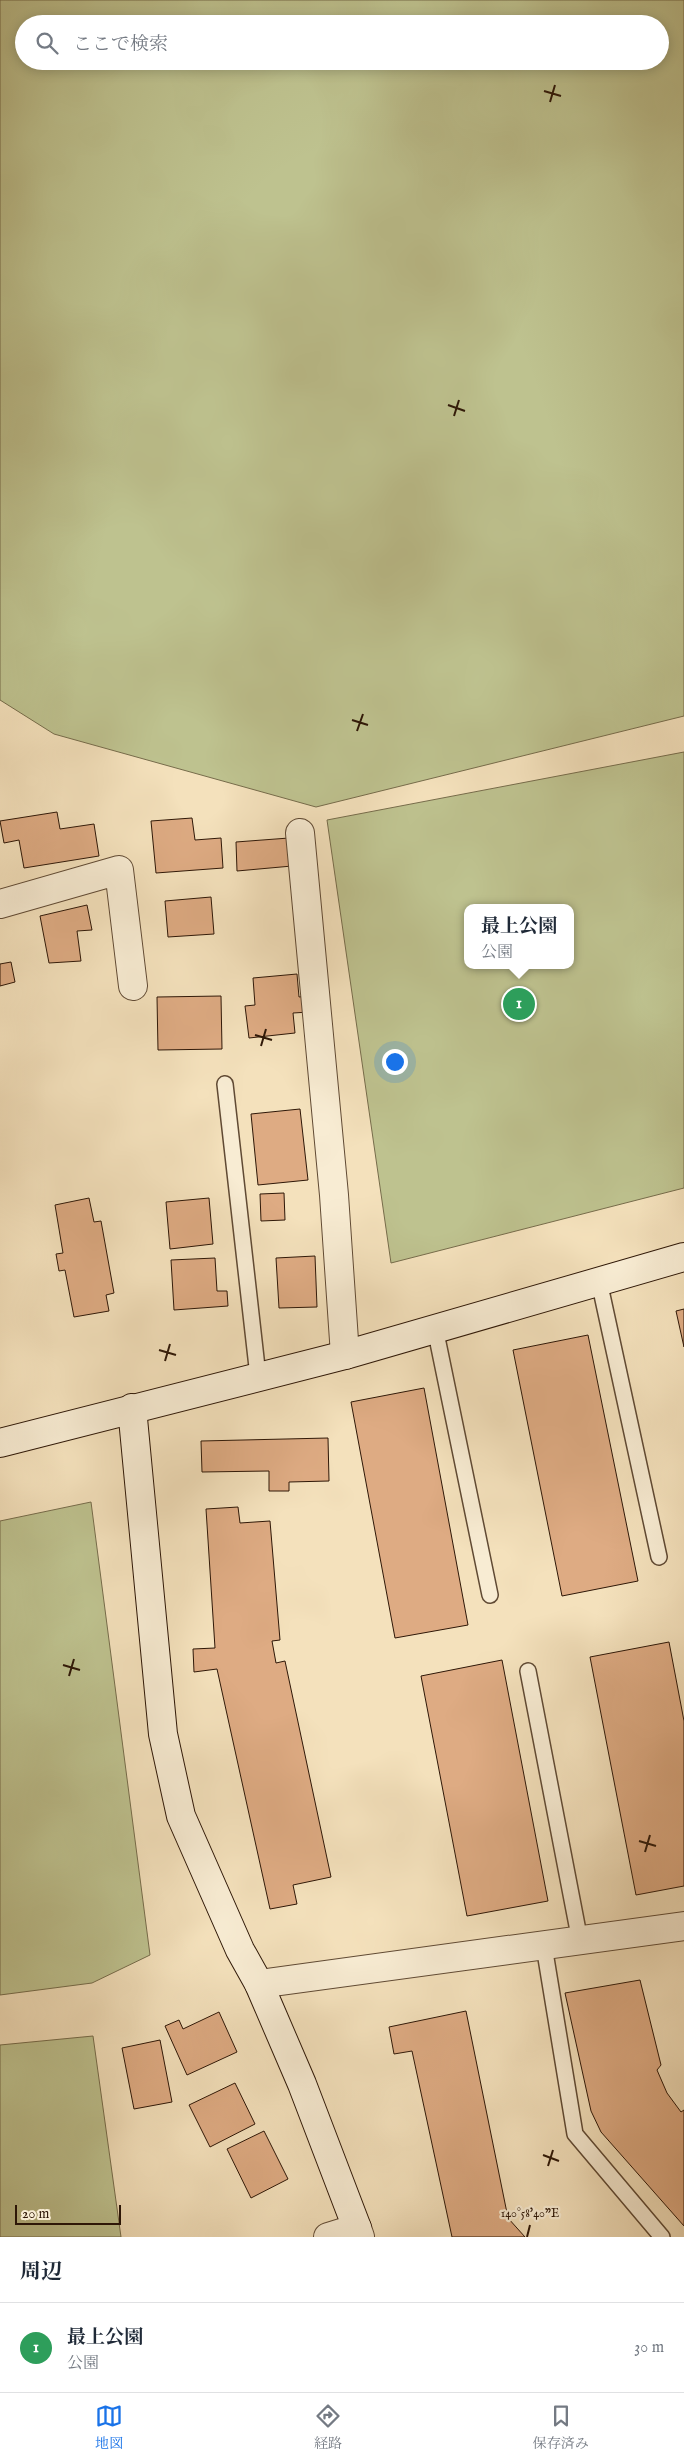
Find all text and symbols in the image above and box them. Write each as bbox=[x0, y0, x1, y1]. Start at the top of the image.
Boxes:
search box bbox=[15, 15, 669, 70]
icon: search bbox=[33, 29, 61, 57]
text: ここで検索 bbox=[73, 33, 168, 57]
popup bbox=[464, 904, 574, 969]
text: 最上公園 bbox=[481, 915, 557, 939]
text: 公園 bbox=[481, 943, 513, 963]
pin: 1 bbox=[503, 985, 535, 1023]
your location bbox=[382, 1049, 408, 1075]
scale bar bbox=[15, 2202, 121, 2225]
text: 20 m bbox=[22, 2205, 49, 2223]
text: 140°58'40"E bbox=[501, 2206, 559, 2221]
text: 周辺 bbox=[20, 2259, 62, 2286]
text: 最上公園 bbox=[67, 2326, 143, 2350]
text: 1 bbox=[33, 2338, 39, 2358]
text: 30 m bbox=[634, 2338, 664, 2358]
text: 公園 bbox=[67, 2354, 99, 2374]
tab: 地図 bbox=[95, 2402, 123, 2453]
tab: 経路 bbox=[314, 2402, 342, 2453]
tab: 保存済み bbox=[533, 2402, 589, 2453]

